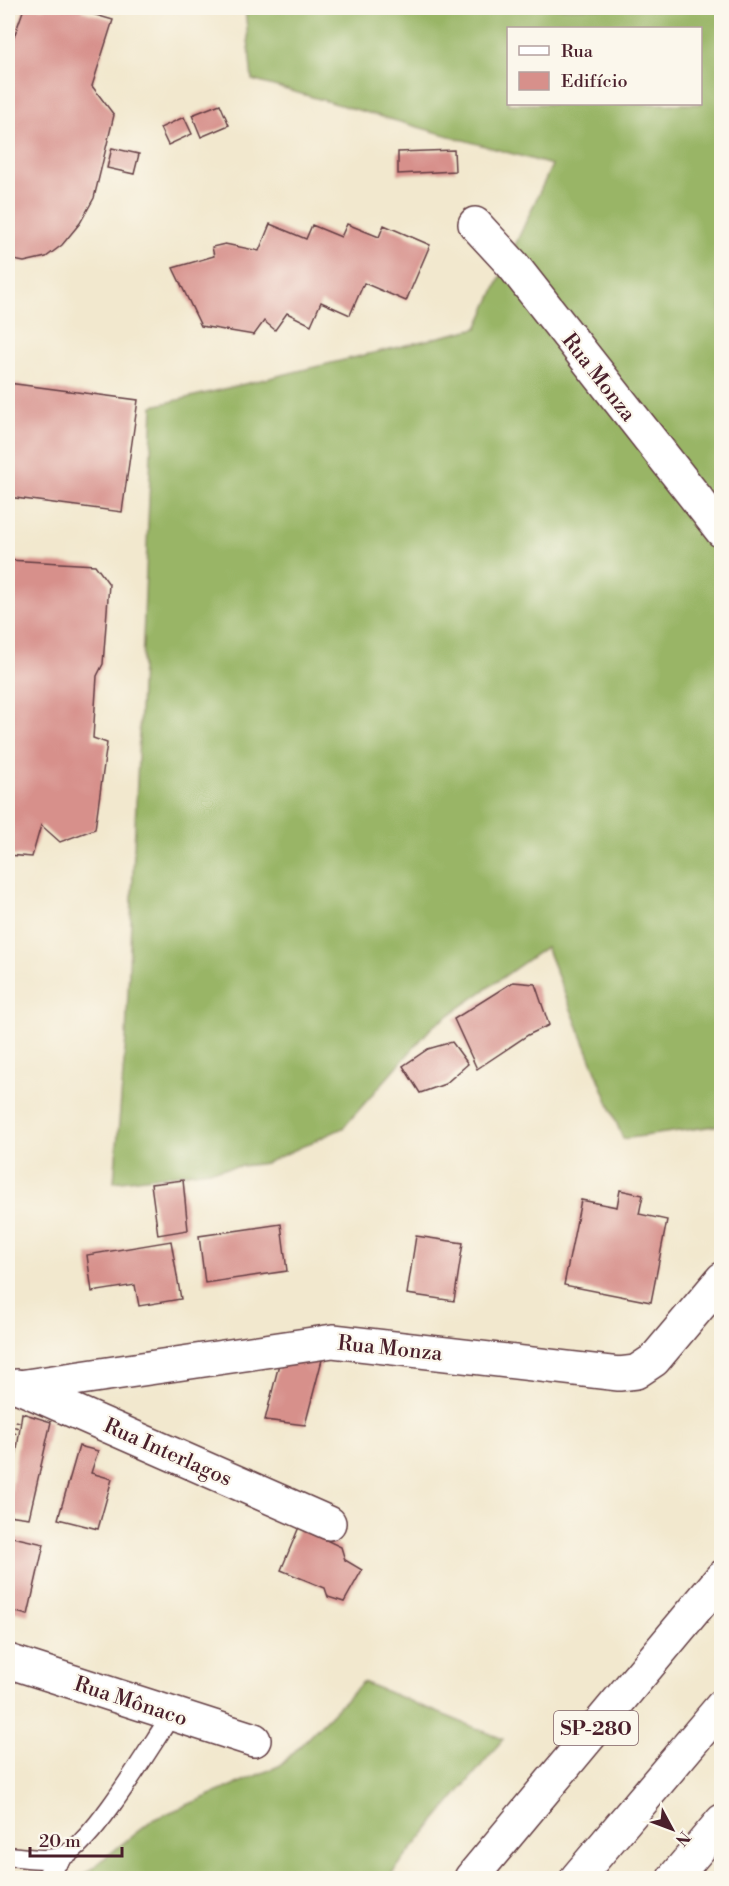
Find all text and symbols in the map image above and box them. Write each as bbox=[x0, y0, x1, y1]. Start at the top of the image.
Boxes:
legend bbox=[507, 27, 702, 105]
text: Rua bbox=[561, 40, 594, 63]
text: Edifício bbox=[561, 70, 628, 93]
street label: Rua Monza bbox=[556, 328, 641, 427]
street label: Rua Monza bbox=[336, 1331, 444, 1367]
street label: Rua Interlagos bbox=[100, 1413, 236, 1493]
street label: Rua Mônaco bbox=[71, 1671, 191, 1732]
road number: SP-280 bbox=[554, 1711, 638, 1745]
north arrow bbox=[642, 1799, 702, 1859]
scale bar bbox=[30, 1820, 122, 1858]
text: N bbox=[671, 1827, 694, 1850]
text: 20 m bbox=[39, 1830, 81, 1853]

